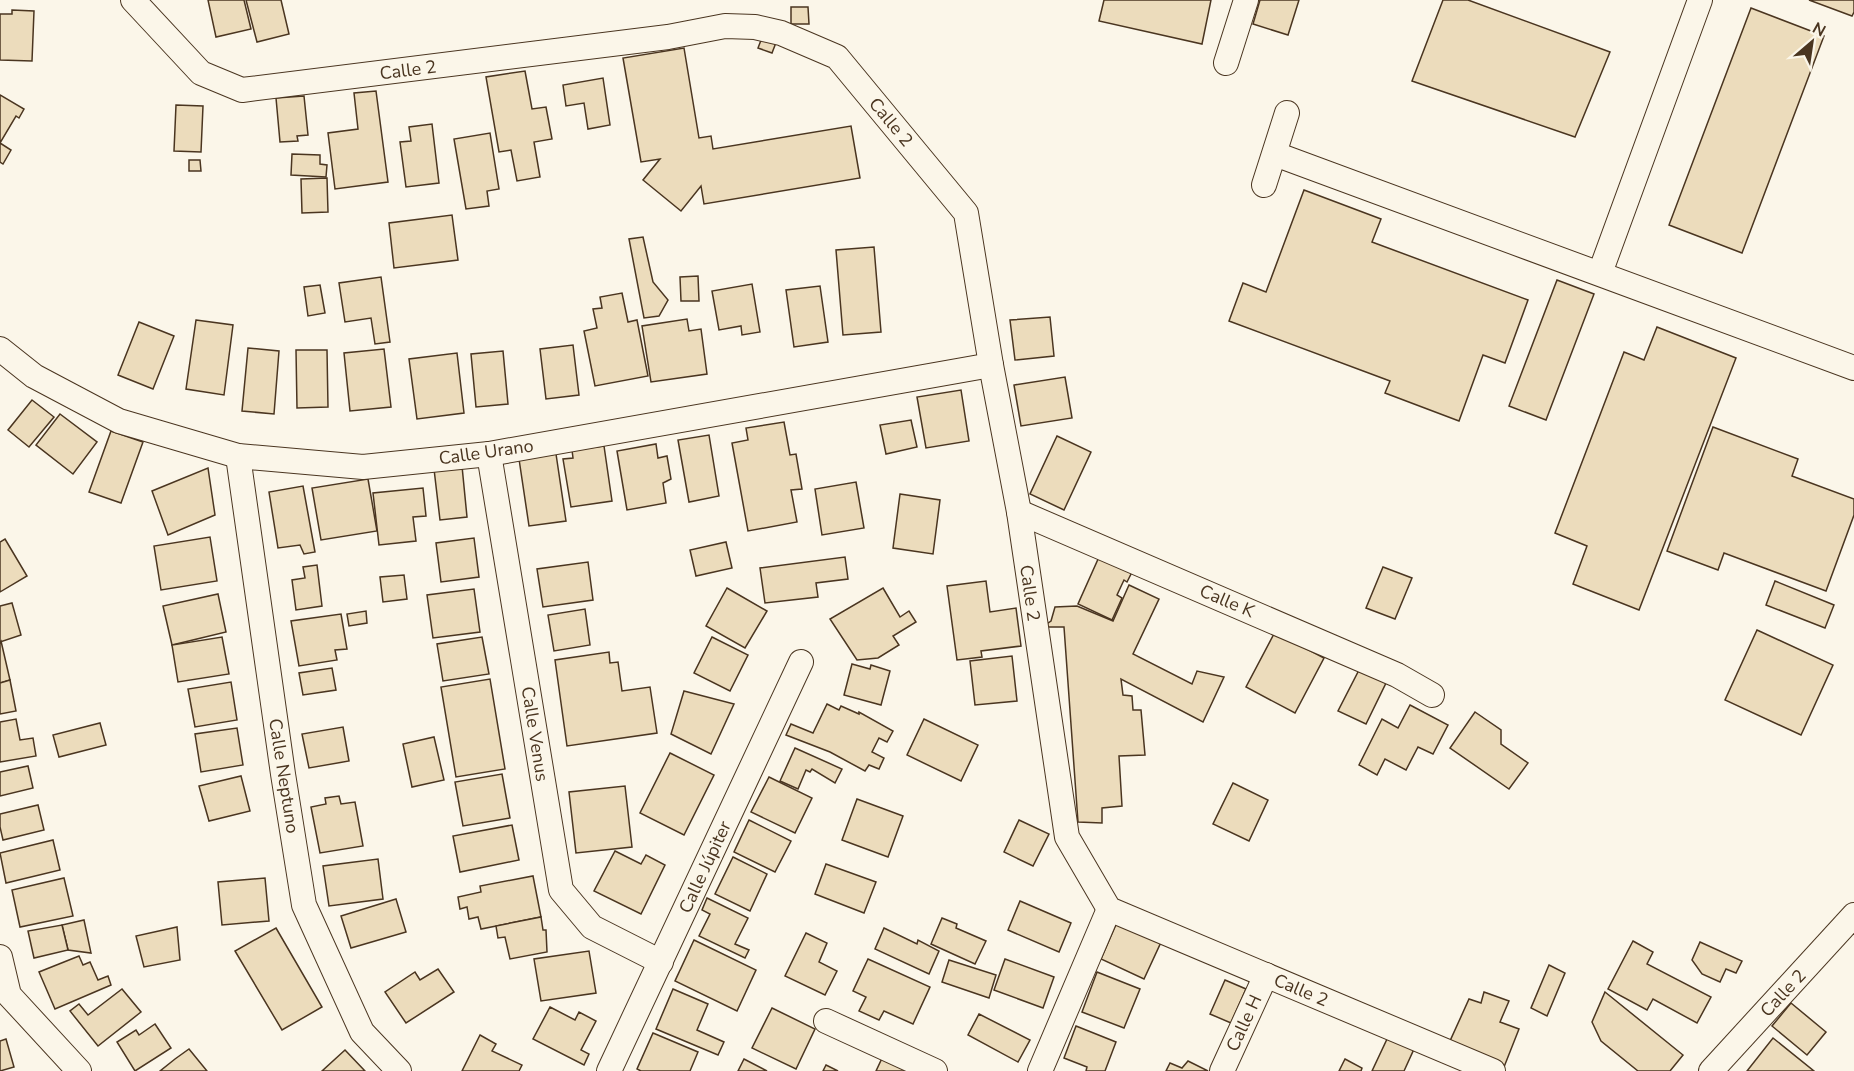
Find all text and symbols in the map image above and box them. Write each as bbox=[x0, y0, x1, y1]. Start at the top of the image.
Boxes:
north arrow bbox=[1782, 12, 1842, 72]
text: N bbox=[1808, 17, 1829, 42]
street label: Calle 2 bbox=[378, 55, 438, 85]
street label: Calle 2 bbox=[864, 92, 918, 152]
street label: Calle Urano bbox=[437, 433, 535, 471]
street label: Calle 2 bbox=[1014, 563, 1046, 623]
street label: Calle K bbox=[1196, 579, 1259, 624]
street label: Calle Venus bbox=[516, 685, 554, 783]
street label: Calle Neptuno bbox=[263, 717, 305, 835]
street label: Calle Júpiter bbox=[673, 817, 737, 917]
street label: Calle 2 bbox=[1755, 964, 1811, 1022]
street label: Calle 2 bbox=[1270, 968, 1332, 1012]
street label: Calle H bbox=[1220, 991, 1268, 1055]

